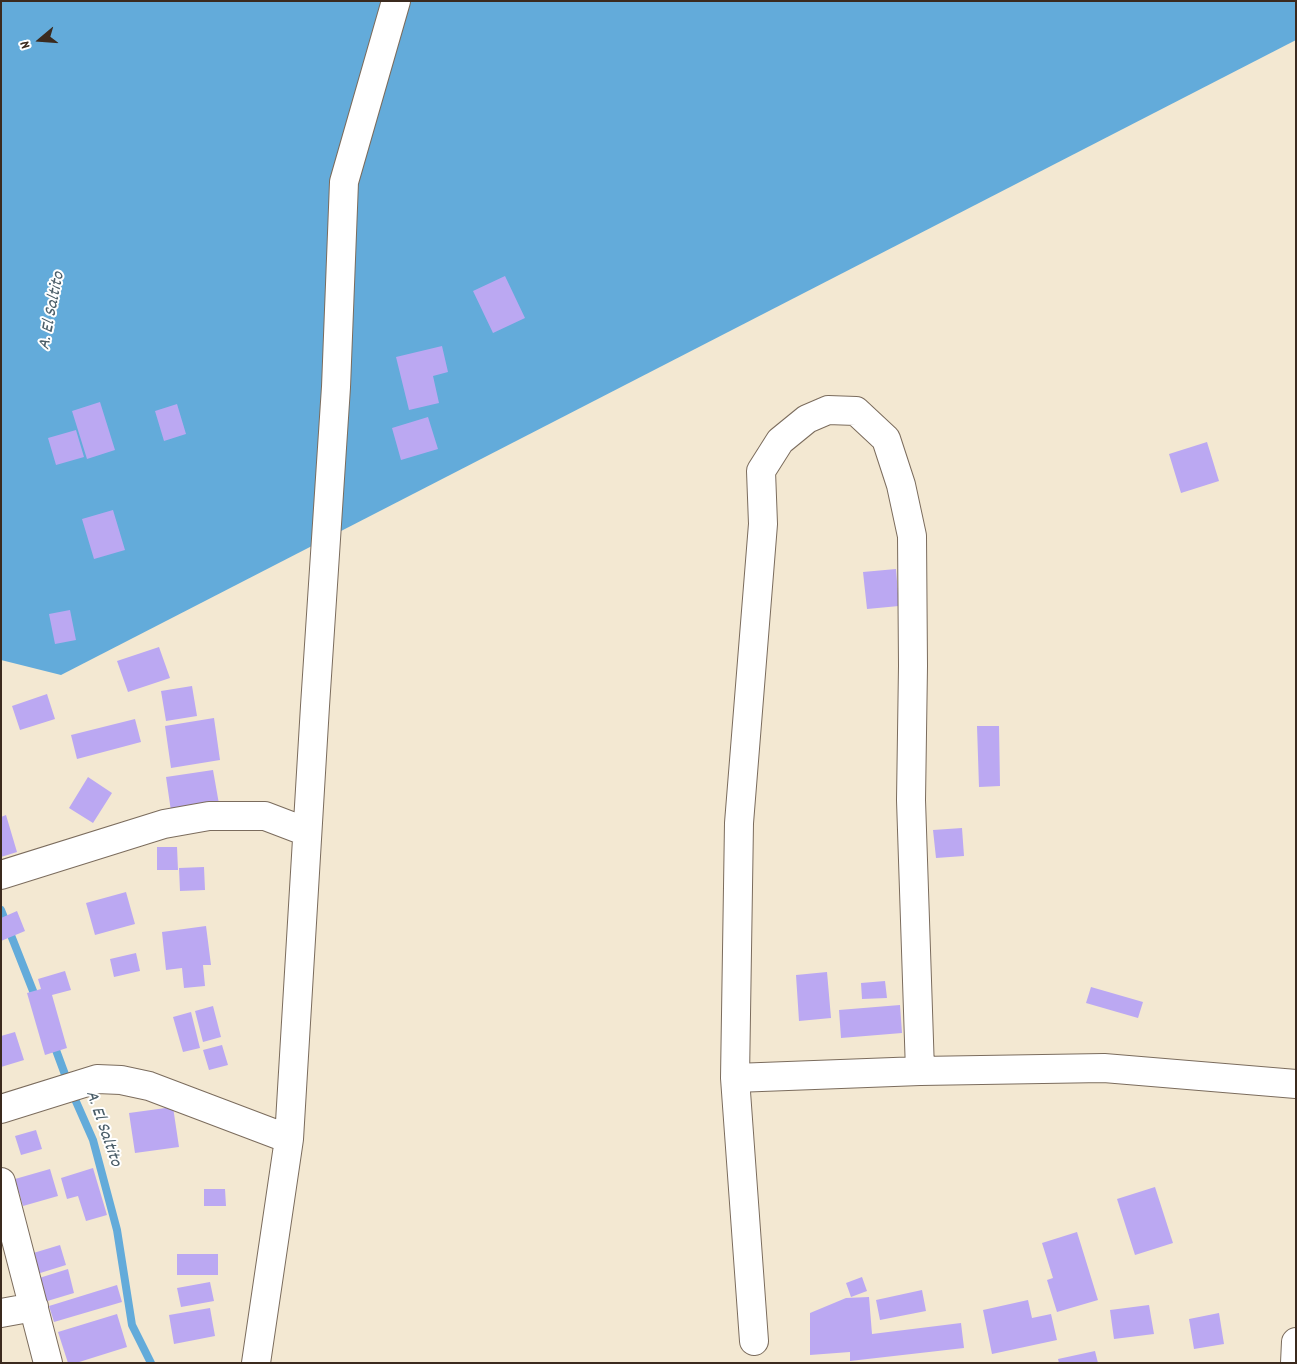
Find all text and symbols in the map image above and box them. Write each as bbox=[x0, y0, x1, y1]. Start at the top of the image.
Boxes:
north arrow bbox=[15, 15, 65, 65]
text: N bbox=[15, 38, 36, 51]
water label: A. El Saltito bbox=[35, 270, 71, 352]
water label: A. El Saltito bbox=[79, 1088, 125, 1170]

